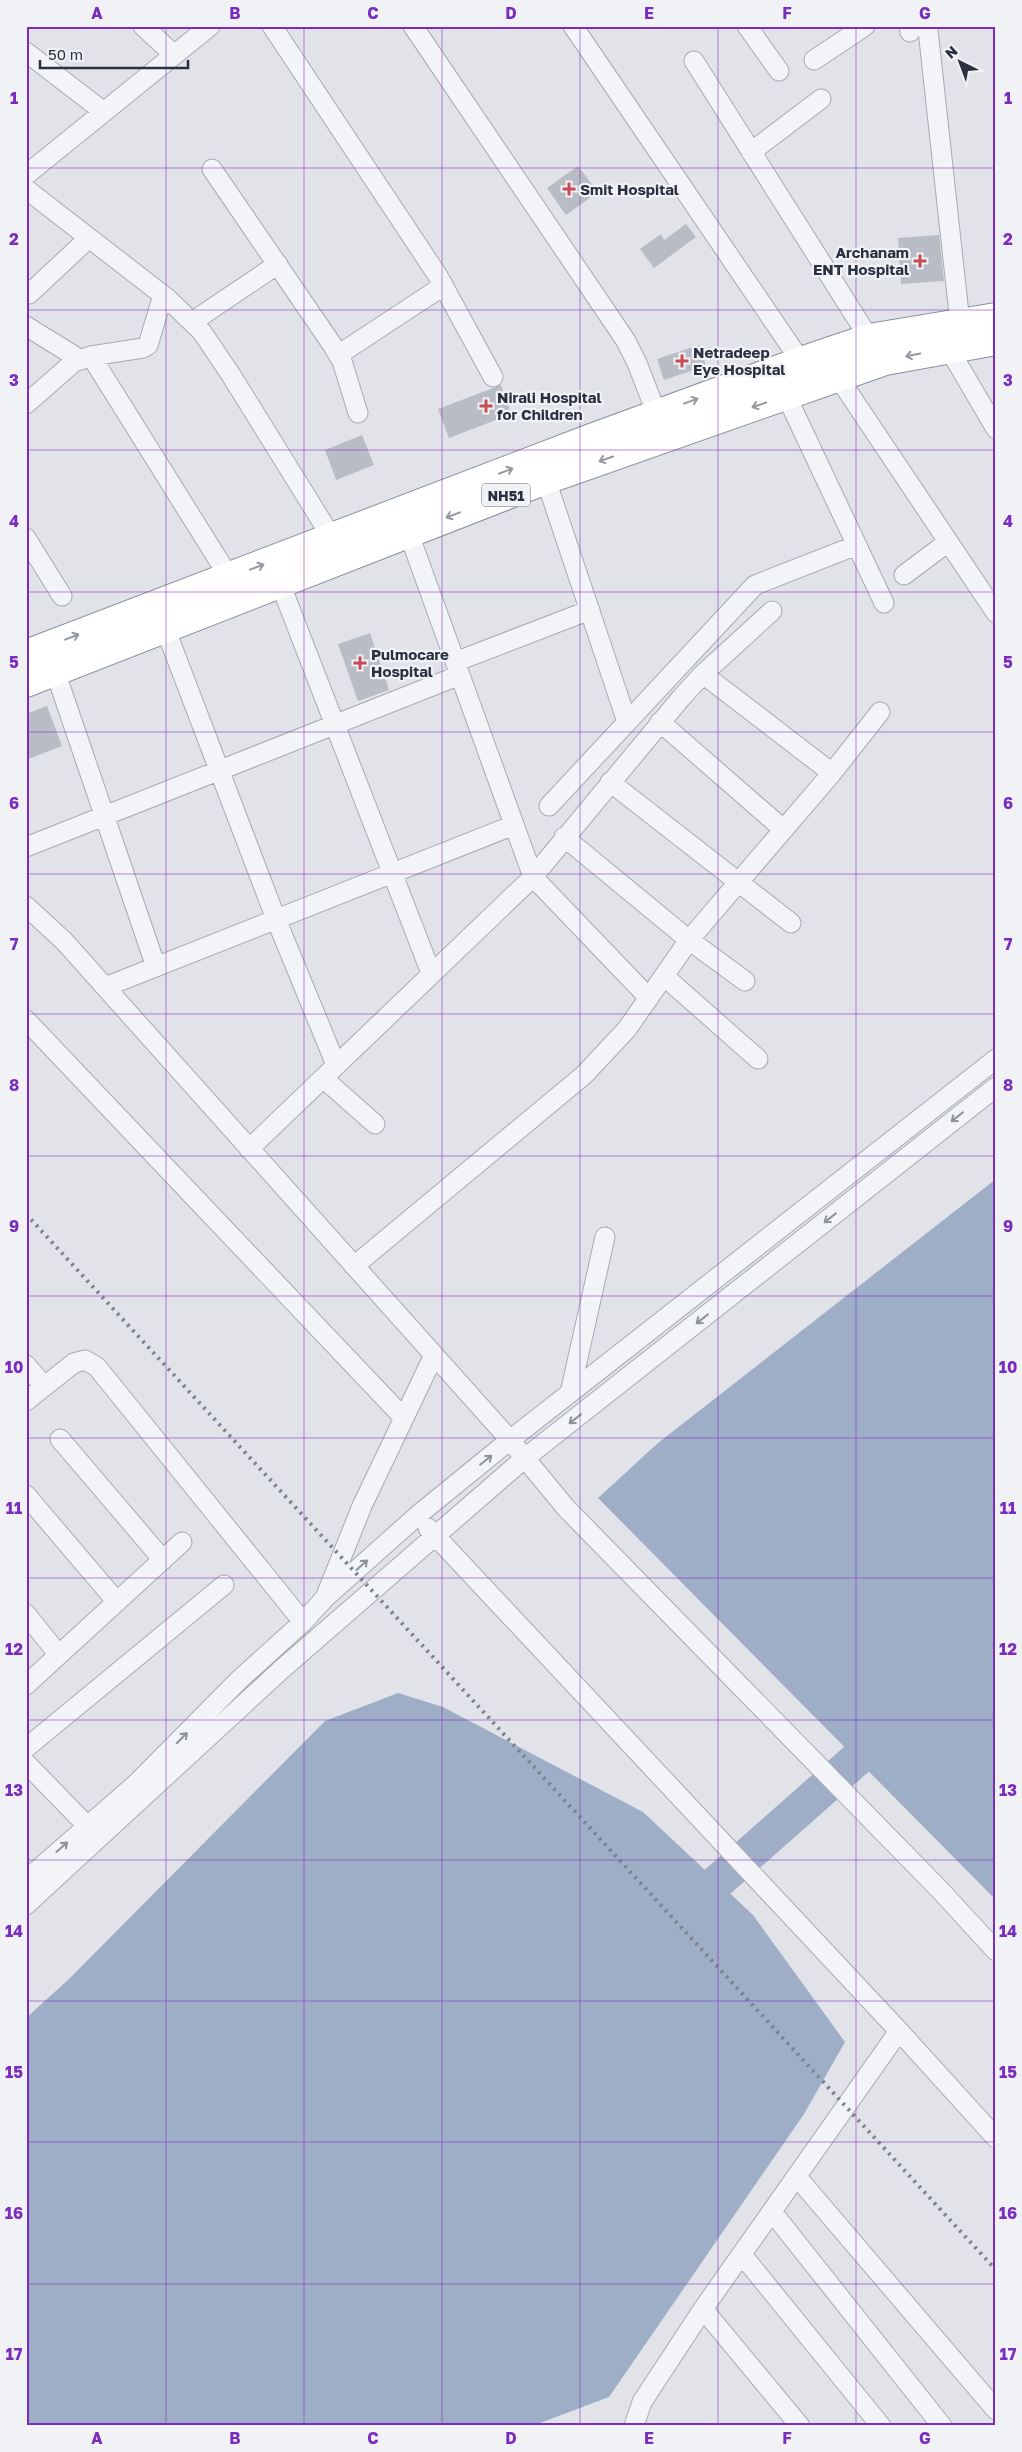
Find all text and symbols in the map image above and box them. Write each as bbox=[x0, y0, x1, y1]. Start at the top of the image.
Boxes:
text: A bbox=[91, 3, 103, 23]
text: B bbox=[229, 3, 241, 23]
text: C bbox=[367, 3, 379, 23]
text: D bbox=[505, 3, 517, 23]
text: E bbox=[644, 3, 654, 23]
text: F bbox=[782, 3, 792, 23]
text: G bbox=[919, 3, 931, 23]
scale bar bbox=[40, 38, 188, 70]
north arrow bbox=[934, 38, 984, 88]
text: N bbox=[941, 42, 961, 62]
text: 50 m bbox=[48, 45, 83, 63]
text: 1 bbox=[10, 88, 18, 108]
text: 1 bbox=[1004, 88, 1012, 108]
place label: Smit Hospital bbox=[580, 180, 679, 198]
marker: Smit Hospital bbox=[562, 182, 576, 196]
text: 2 bbox=[9, 229, 19, 249]
text: 2 bbox=[1003, 229, 1013, 249]
place label: Archanam ENT Hospital bbox=[813, 243, 909, 278]
marker: Archanam ENT Hospital bbox=[913, 254, 927, 268]
place label: Netradeep Eye Hospital bbox=[693, 343, 785, 378]
one-way arrow bbox=[906, 350, 922, 360]
marker: Netradeep Eye Hospital bbox=[675, 354, 689, 368]
text: 3 bbox=[9, 370, 19, 390]
text: 3 bbox=[1003, 370, 1013, 390]
place label: Nirali Hospital for Children bbox=[497, 388, 602, 423]
one-way arrow bbox=[683, 396, 698, 405]
marker: Nirali Hospital for Children bbox=[479, 399, 493, 413]
one-way arrow bbox=[752, 401, 767, 410]
one-way arrow bbox=[598, 455, 614, 464]
one-way arrow bbox=[498, 466, 513, 475]
road number: NH51 bbox=[482, 484, 530, 506]
text: 4 bbox=[9, 511, 19, 531]
one-way arrow bbox=[446, 511, 461, 521]
text: 4 bbox=[1003, 511, 1013, 531]
one-way arrow bbox=[248, 562, 264, 571]
one-way arrow bbox=[64, 632, 79, 641]
place label: Pulmocare Hospital bbox=[371, 645, 449, 680]
text: 5 bbox=[9, 652, 19, 672]
text: 5 bbox=[1003, 652, 1013, 672]
marker: Pulmocare Hospital bbox=[353, 656, 367, 670]
text: 6 bbox=[9, 793, 19, 813]
text: 6 bbox=[1003, 793, 1013, 813]
text: 7 bbox=[10, 934, 19, 954]
text: 7 bbox=[1004, 934, 1013, 954]
text: 8 bbox=[9, 1075, 19, 1095]
text: 8 bbox=[1003, 1075, 1013, 1095]
one-way arrow bbox=[951, 1112, 964, 1123]
one-way arrow bbox=[823, 1213, 837, 1223]
text: 9 bbox=[9, 1216, 19, 1236]
text: 9 bbox=[1003, 1216, 1013, 1236]
one-way arrow bbox=[696, 1313, 709, 1324]
text: 10 bbox=[5, 1357, 23, 1377]
text: 10 bbox=[999, 1357, 1017, 1377]
one-way arrow bbox=[568, 1414, 581, 1425]
one-way arrow bbox=[479, 1454, 492, 1465]
text: 11 bbox=[6, 1498, 22, 1518]
text: 11 bbox=[1000, 1498, 1016, 1518]
one-way arrow bbox=[356, 1559, 369, 1570]
text: 12 bbox=[5, 1639, 23, 1659]
text: 12 bbox=[999, 1639, 1017, 1659]
one-way arrow bbox=[176, 1731, 188, 1744]
text: 13 bbox=[5, 1780, 23, 1800]
text: 13 bbox=[999, 1780, 1017, 1800]
one-way arrow bbox=[56, 1841, 69, 1853]
text: 14 bbox=[5, 1921, 23, 1941]
text: 14 bbox=[999, 1921, 1017, 1941]
text: 15 bbox=[5, 2062, 23, 2082]
text: 15 bbox=[999, 2062, 1017, 2082]
text: 16 bbox=[5, 2203, 23, 2223]
text: 16 bbox=[999, 2203, 1017, 2223]
text: 17 bbox=[6, 2344, 23, 2364]
text: 17 bbox=[1000, 2344, 1017, 2364]
text: A bbox=[91, 2428, 103, 2448]
text: B bbox=[229, 2428, 241, 2448]
text: C bbox=[367, 2428, 379, 2448]
text: D bbox=[505, 2428, 517, 2448]
text: E bbox=[644, 2428, 654, 2448]
text: F bbox=[782, 2428, 792, 2448]
text: G bbox=[919, 2428, 931, 2448]

